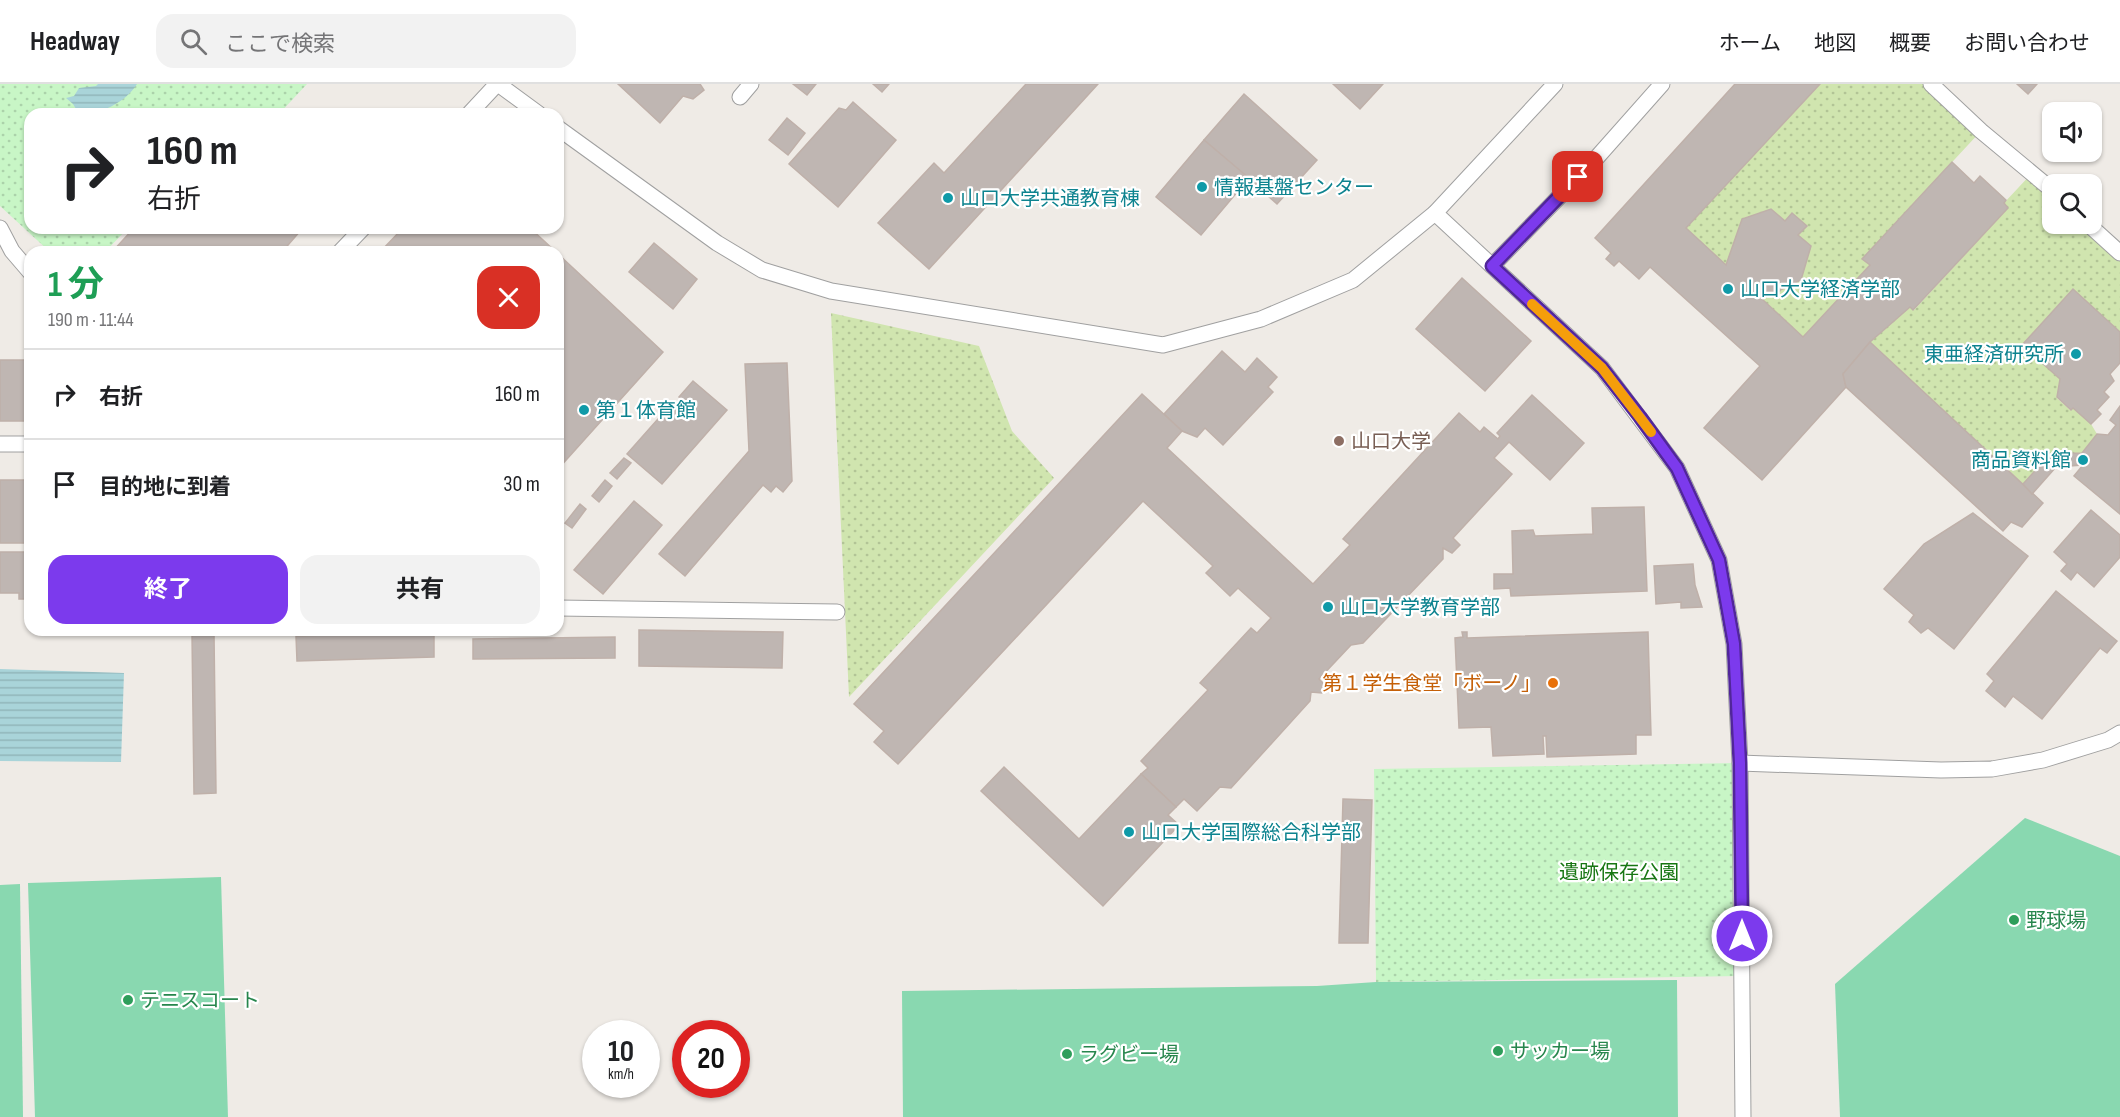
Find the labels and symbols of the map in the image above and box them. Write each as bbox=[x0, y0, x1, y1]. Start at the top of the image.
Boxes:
pin bbox=[1552, 151, 1603, 202]
place label: 情報基盤センター bbox=[1214, 176, 1374, 200]
marker: 情報基盤センター bbox=[1195, 180, 1209, 194]
place label: 山口大学共通教育棟 bbox=[960, 187, 1140, 211]
marker: 山口大学共通教育棟 bbox=[941, 191, 955, 205]
place label: 山口大学経済学部 bbox=[1740, 278, 1900, 302]
marker: 山口大学経済学部 bbox=[1721, 282, 1735, 296]
place label: 東亜経済研究所 bbox=[1924, 343, 2064, 367]
marker: 東亜経済研究所 bbox=[2069, 347, 2083, 361]
place label: 第１体育館 bbox=[596, 399, 696, 423]
marker: 第１体育館 bbox=[577, 403, 591, 417]
place label: 山口大学 bbox=[1351, 430, 1431, 454]
marker: 山口大学 bbox=[1332, 434, 1346, 448]
place label: 商品資料館 bbox=[1971, 449, 2071, 473]
marker: 商品資料館 bbox=[2076, 453, 2090, 467]
place label: 山口大学教育学部 bbox=[1340, 596, 1500, 620]
marker: 山口大学教育学部 bbox=[1321, 600, 1335, 614]
place label: 第１学生食堂「ボーノ」 bbox=[1322, 672, 1541, 696]
marker: 第１学生食堂「ボーノ」 bbox=[1546, 676, 1560, 690]
place label: 山口大学国際総合科学部 bbox=[1141, 821, 1361, 845]
marker: 山口大学国際総合科学部 bbox=[1122, 825, 1136, 839]
park label: 遺跡保存公園 bbox=[1559, 861, 1679, 885]
position arrow bbox=[1710, 904, 1774, 968]
place label: 野球場 bbox=[2026, 909, 2086, 933]
marker: 野球場 bbox=[2007, 913, 2021, 927]
place label: テニスコート bbox=[140, 989, 260, 1013]
marker: テニスコート bbox=[121, 993, 135, 1007]
speed limit sign: 20 bbox=[672, 1020, 750, 1098]
place label: サッカー場 bbox=[1510, 1040, 1610, 1064]
place label: ラグビー場 bbox=[1079, 1043, 1179, 1067]
marker: サッカー場 bbox=[1491, 1044, 1505, 1058]
marker: ラグビー場 bbox=[1060, 1047, 1074, 1061]

